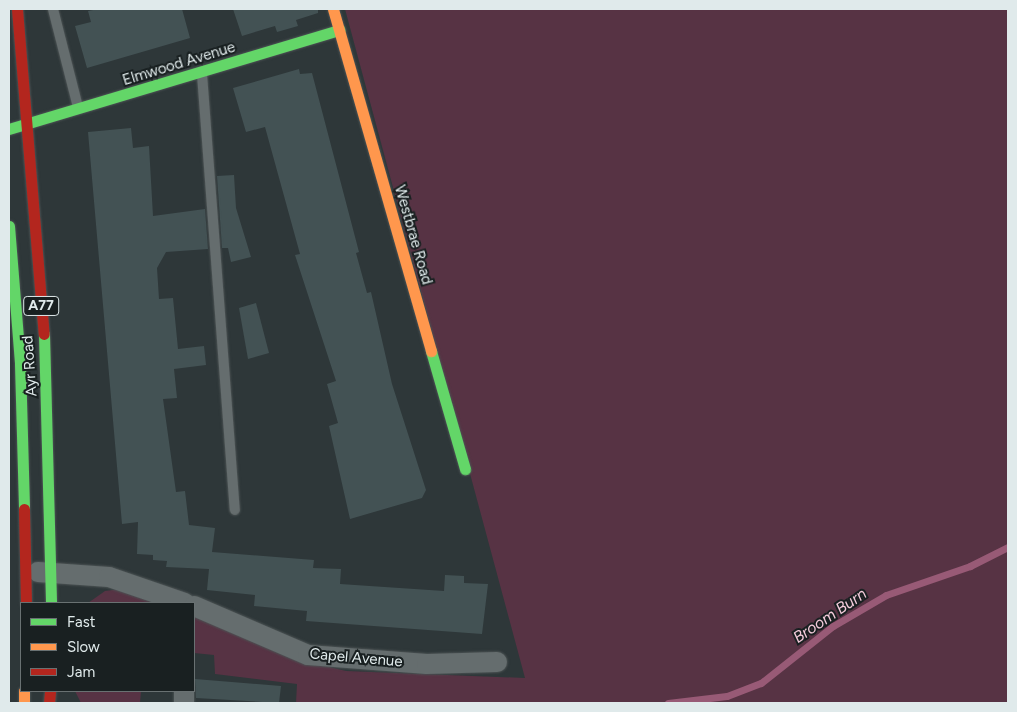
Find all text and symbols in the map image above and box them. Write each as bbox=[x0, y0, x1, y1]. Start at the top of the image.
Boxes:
street label: Elmwood Avenue bbox=[120, 38, 238, 90]
street label: Westbrae Road bbox=[390, 183, 436, 287]
road number: A77 bbox=[22, 294, 60, 318]
street label: Ayr Road bbox=[19, 335, 41, 397]
water label: Broom Burn bbox=[790, 584, 870, 648]
legend bbox=[20, 602, 195, 692]
text: Fast bbox=[67, 613, 95, 631]
text: Slow bbox=[67, 638, 100, 656]
street label: Capel Avenue bbox=[309, 645, 403, 671]
text: Jam bbox=[67, 663, 95, 681]

